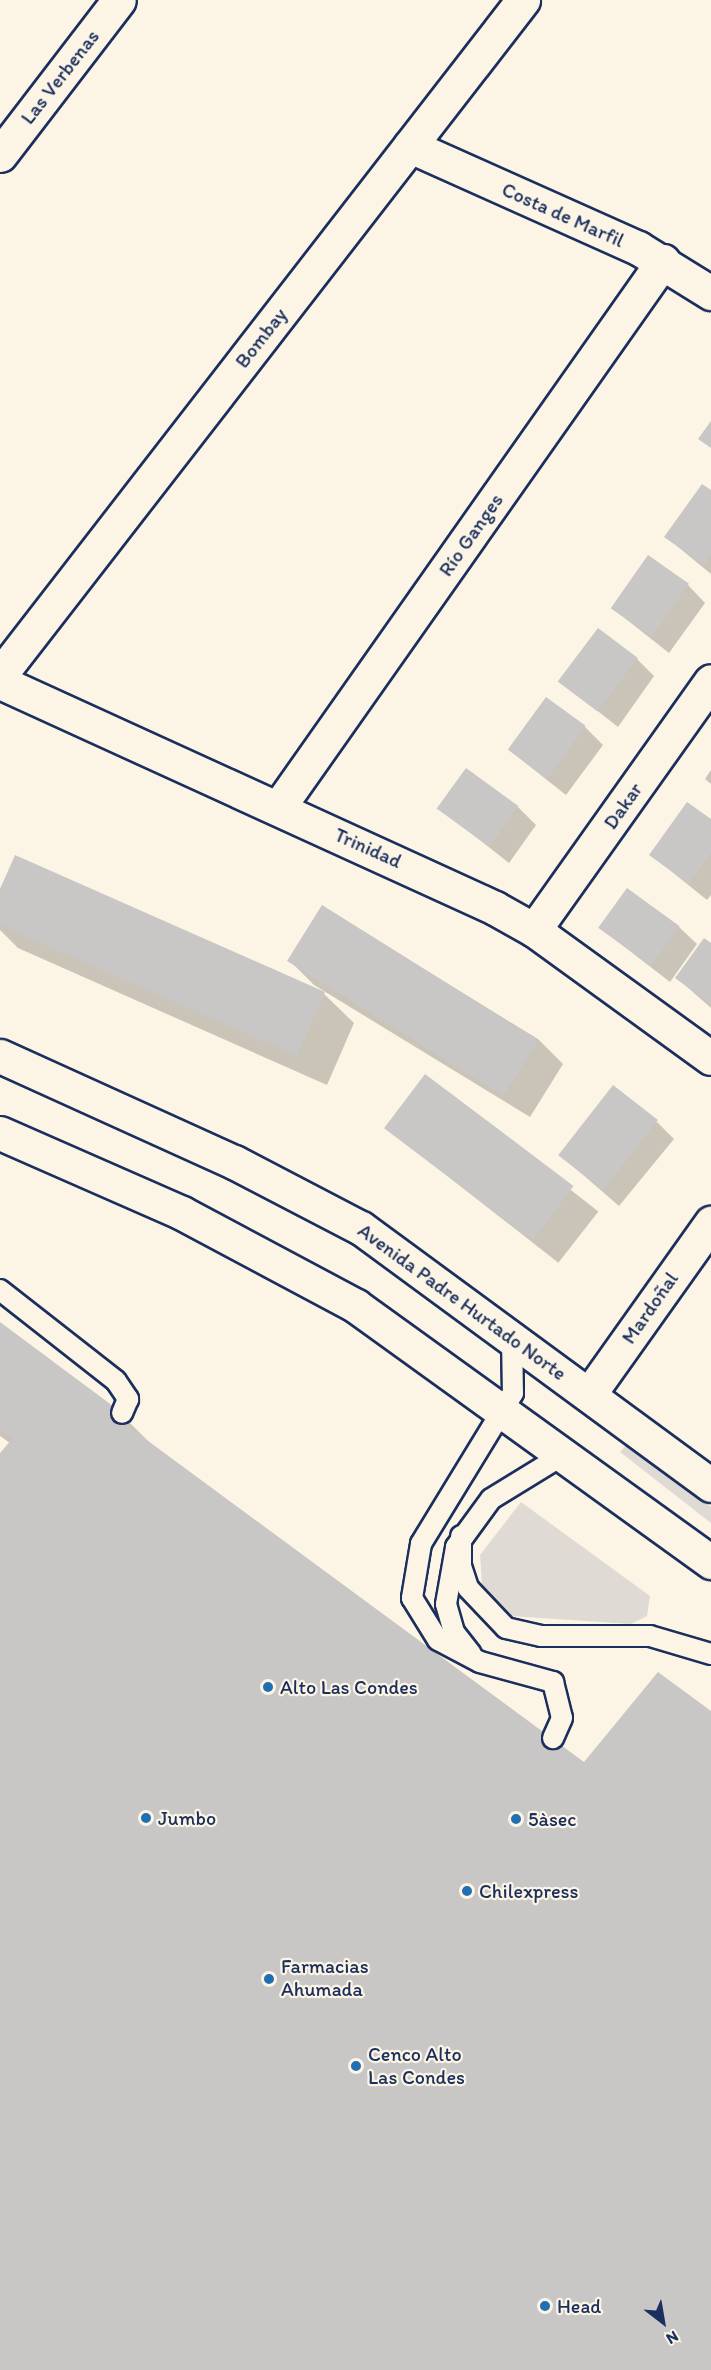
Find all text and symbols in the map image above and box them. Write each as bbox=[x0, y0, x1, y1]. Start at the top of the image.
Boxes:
street label: Las Verbenas bbox=[16, 25, 104, 129]
street label: Costa de Marfil bbox=[498, 177, 628, 253]
street label: Bombay bbox=[230, 303, 292, 373]
street label: Río Ganges bbox=[434, 489, 508, 581]
street label: Dakar bbox=[598, 778, 648, 834]
street label: Trinidad bbox=[331, 823, 405, 873]
street label: Avenida Padre Hurtado Norte bbox=[353, 1219, 571, 1385]
street label: Mardoñal bbox=[617, 1267, 683, 1349]
place label: Alto Las Condes bbox=[280, 1675, 418, 1699]
marker: Alto Las Condes bbox=[261, 1680, 275, 1694]
place label: Jumbo bbox=[158, 1806, 216, 1830]
place label: 5àsec bbox=[528, 1807, 576, 1831]
marker: Jumbo bbox=[139, 1811, 153, 1825]
marker: 5àsec bbox=[509, 1812, 523, 1826]
place label: Chilexpress bbox=[479, 1879, 578, 1903]
marker: Chilexpress bbox=[460, 1884, 474, 1898]
place label: Farmacias Ahumada bbox=[281, 1955, 369, 2002]
marker: Farmacias Ahumada bbox=[262, 1972, 276, 1986]
place label: Cenco Alto Las Condes bbox=[368, 2042, 466, 2089]
marker: Cenco Alto Las Condes bbox=[349, 2059, 363, 2073]
north arrow bbox=[633, 2292, 693, 2352]
place label: Head bbox=[557, 2294, 601, 2318]
marker: Head bbox=[538, 2299, 552, 2313]
text: N bbox=[663, 2327, 682, 2349]

